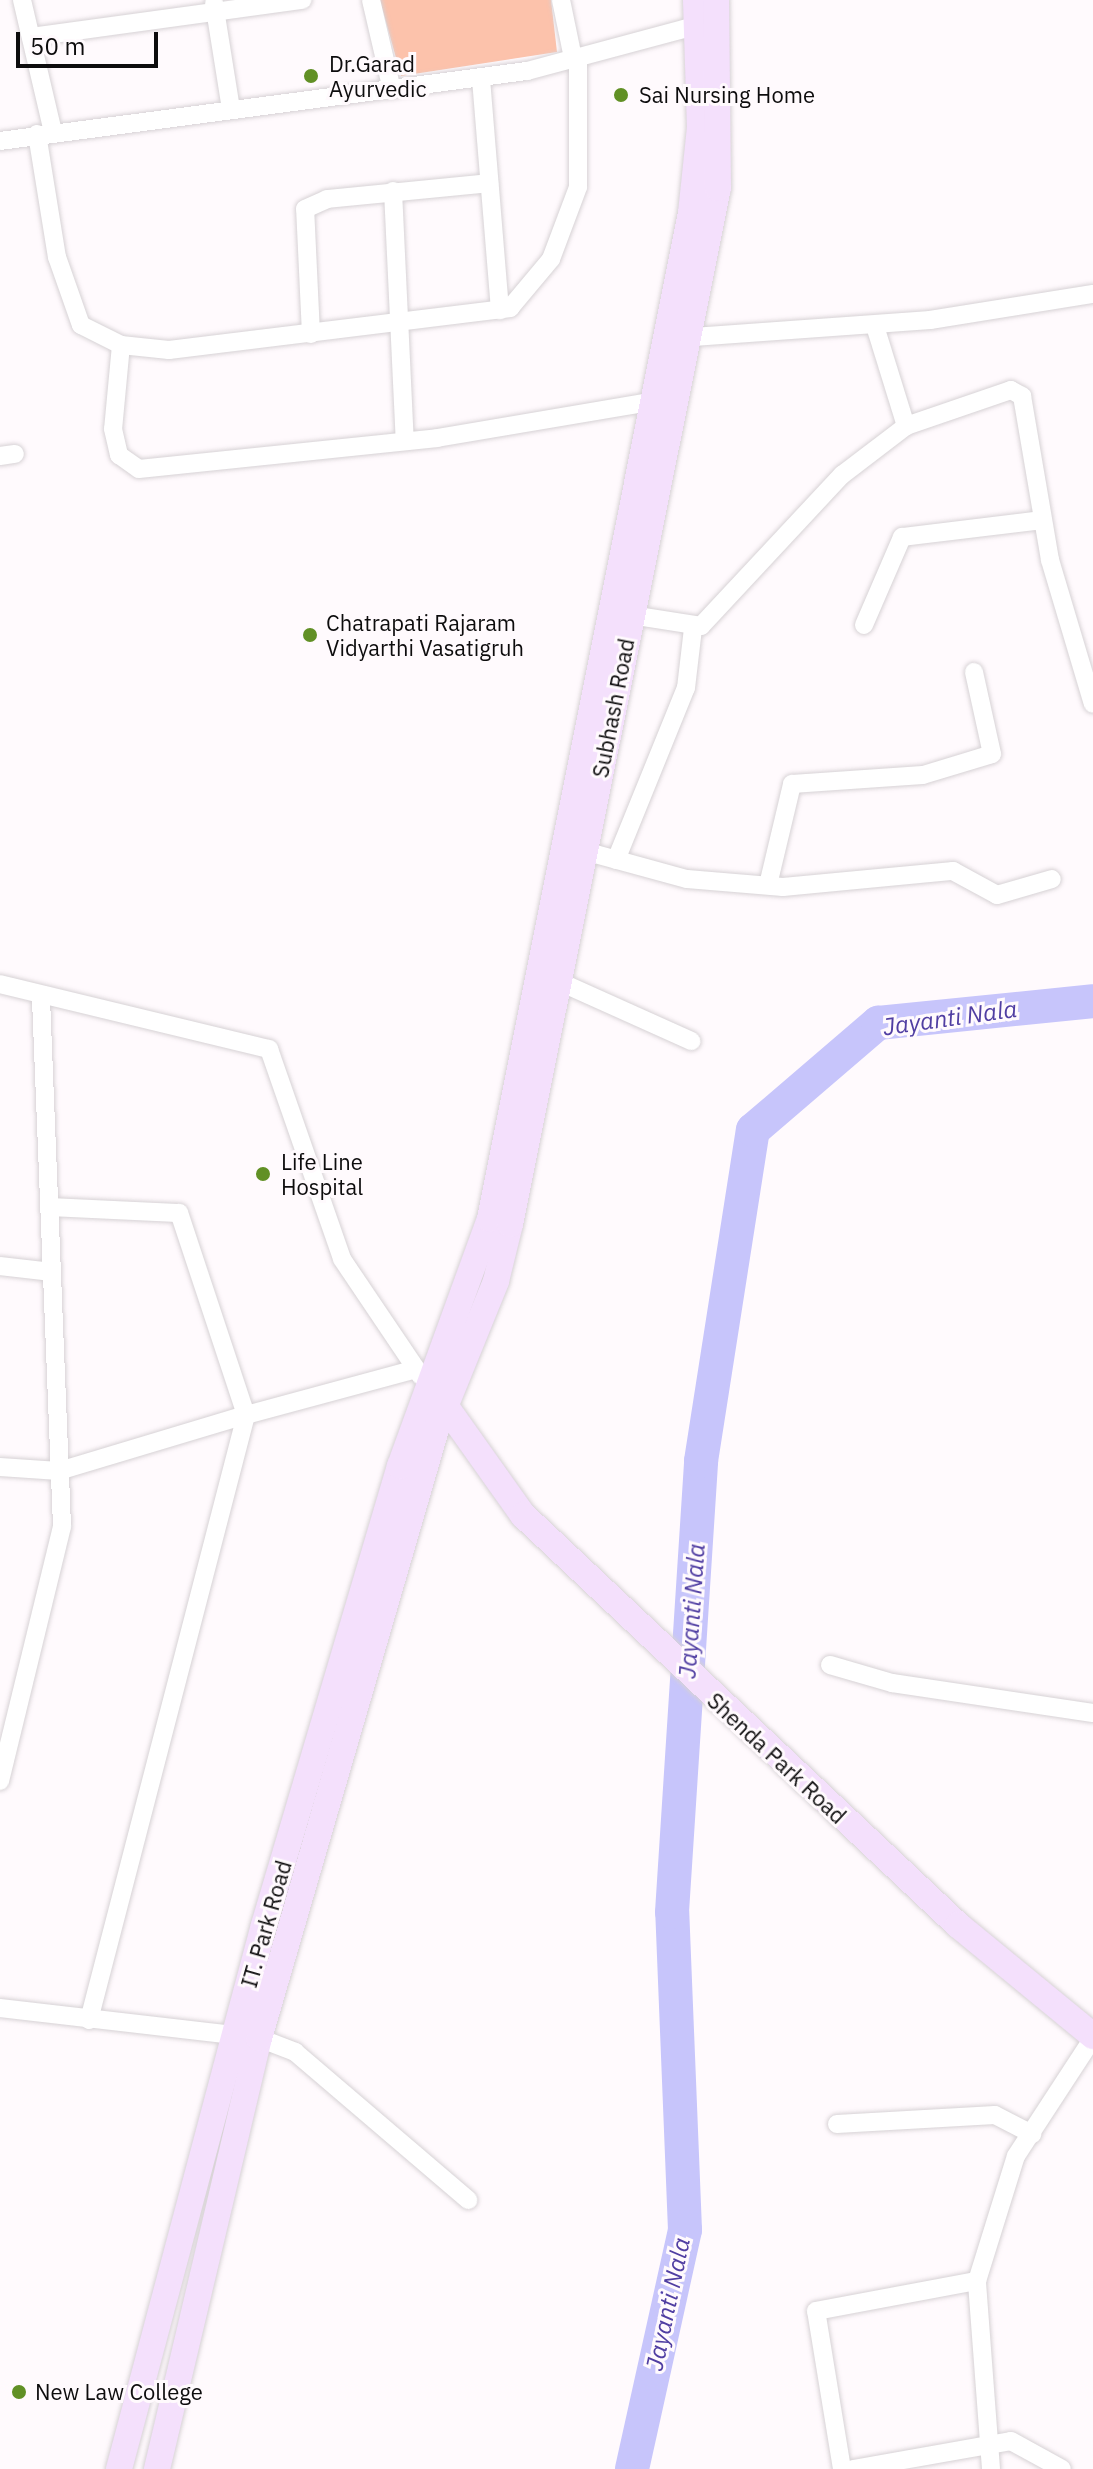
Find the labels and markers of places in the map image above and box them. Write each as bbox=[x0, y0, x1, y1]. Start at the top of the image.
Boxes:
place label: Dr.Garad Ayurvedic bbox=[329, 50, 427, 102]
marker: Dr.Garad Ayurvedic bbox=[300, 65, 322, 87]
place label: Sai Nursing Home bbox=[639, 82, 815, 108]
marker: Sai Nursing Home bbox=[610, 84, 632, 106]
place label: Chatrapati Rajaram Vidyarthi Vasatigruh bbox=[326, 609, 524, 660]
marker: Chatrapati Rajaram Vidyarthi Vasatigruh bbox=[301, 626, 319, 644]
place label: Life Line Hospital bbox=[281, 1148, 363, 1200]
marker: Life Line Hospital bbox=[252, 1163, 274, 1185]
place label: New Law College bbox=[35, 2379, 203, 2405]
marker: New Law College bbox=[10, 2383, 28, 2401]

